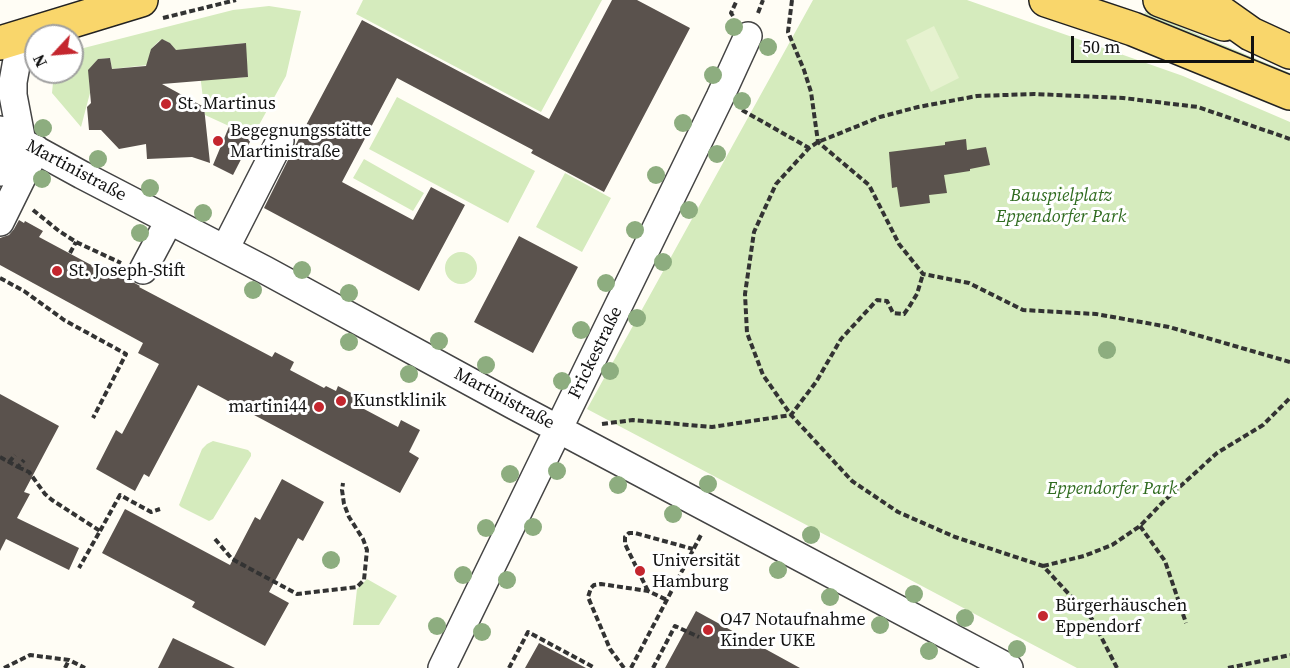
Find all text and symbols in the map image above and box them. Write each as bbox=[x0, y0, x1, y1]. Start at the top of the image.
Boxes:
north arrow bbox=[24, 24, 84, 84]
scale bar bbox=[1074, 24, 1257, 62]
text: 50 m bbox=[1082, 34, 1120, 59]
text: N bbox=[27, 51, 52, 71]
place label: St. Martinus bbox=[178, 93, 276, 115]
marker: St. Martinus bbox=[159, 97, 173, 111]
place label: Begegnungsstätte Martinistraße bbox=[230, 120, 371, 162]
marker: Begegnungsstätte Martinistraße bbox=[211, 134, 225, 148]
street label: Martinistraße bbox=[22, 136, 130, 206]
park label: Bauspielplatz Eppendorfer Park bbox=[996, 185, 1126, 228]
place label: St. Joseph-Stift bbox=[69, 260, 185, 282]
marker: St. Joseph-Stift bbox=[50, 264, 64, 278]
street label: Frickestraße bbox=[564, 303, 628, 403]
street label: Martinistraße bbox=[450, 364, 558, 434]
place label: Kunstklinik bbox=[353, 390, 446, 412]
marker: Kunstklinik bbox=[334, 394, 348, 408]
place label: martini44 bbox=[228, 396, 307, 418]
marker: martini44 bbox=[312, 400, 326, 414]
park label: Eppendorfer Park bbox=[1047, 478, 1177, 500]
place label: Universität Hamburg bbox=[652, 550, 740, 592]
marker: Universität Hamburg bbox=[633, 564, 647, 578]
place label: Bürgerhäuschen Eppendorf bbox=[1055, 595, 1187, 638]
place label: O47 Notaufnahme Kinder UKE bbox=[720, 609, 866, 652]
marker: Bürgerhäuschen Eppendorf bbox=[1036, 609, 1050, 623]
marker: O47 Notaufnahme Kinder UKE bbox=[701, 623, 715, 637]

